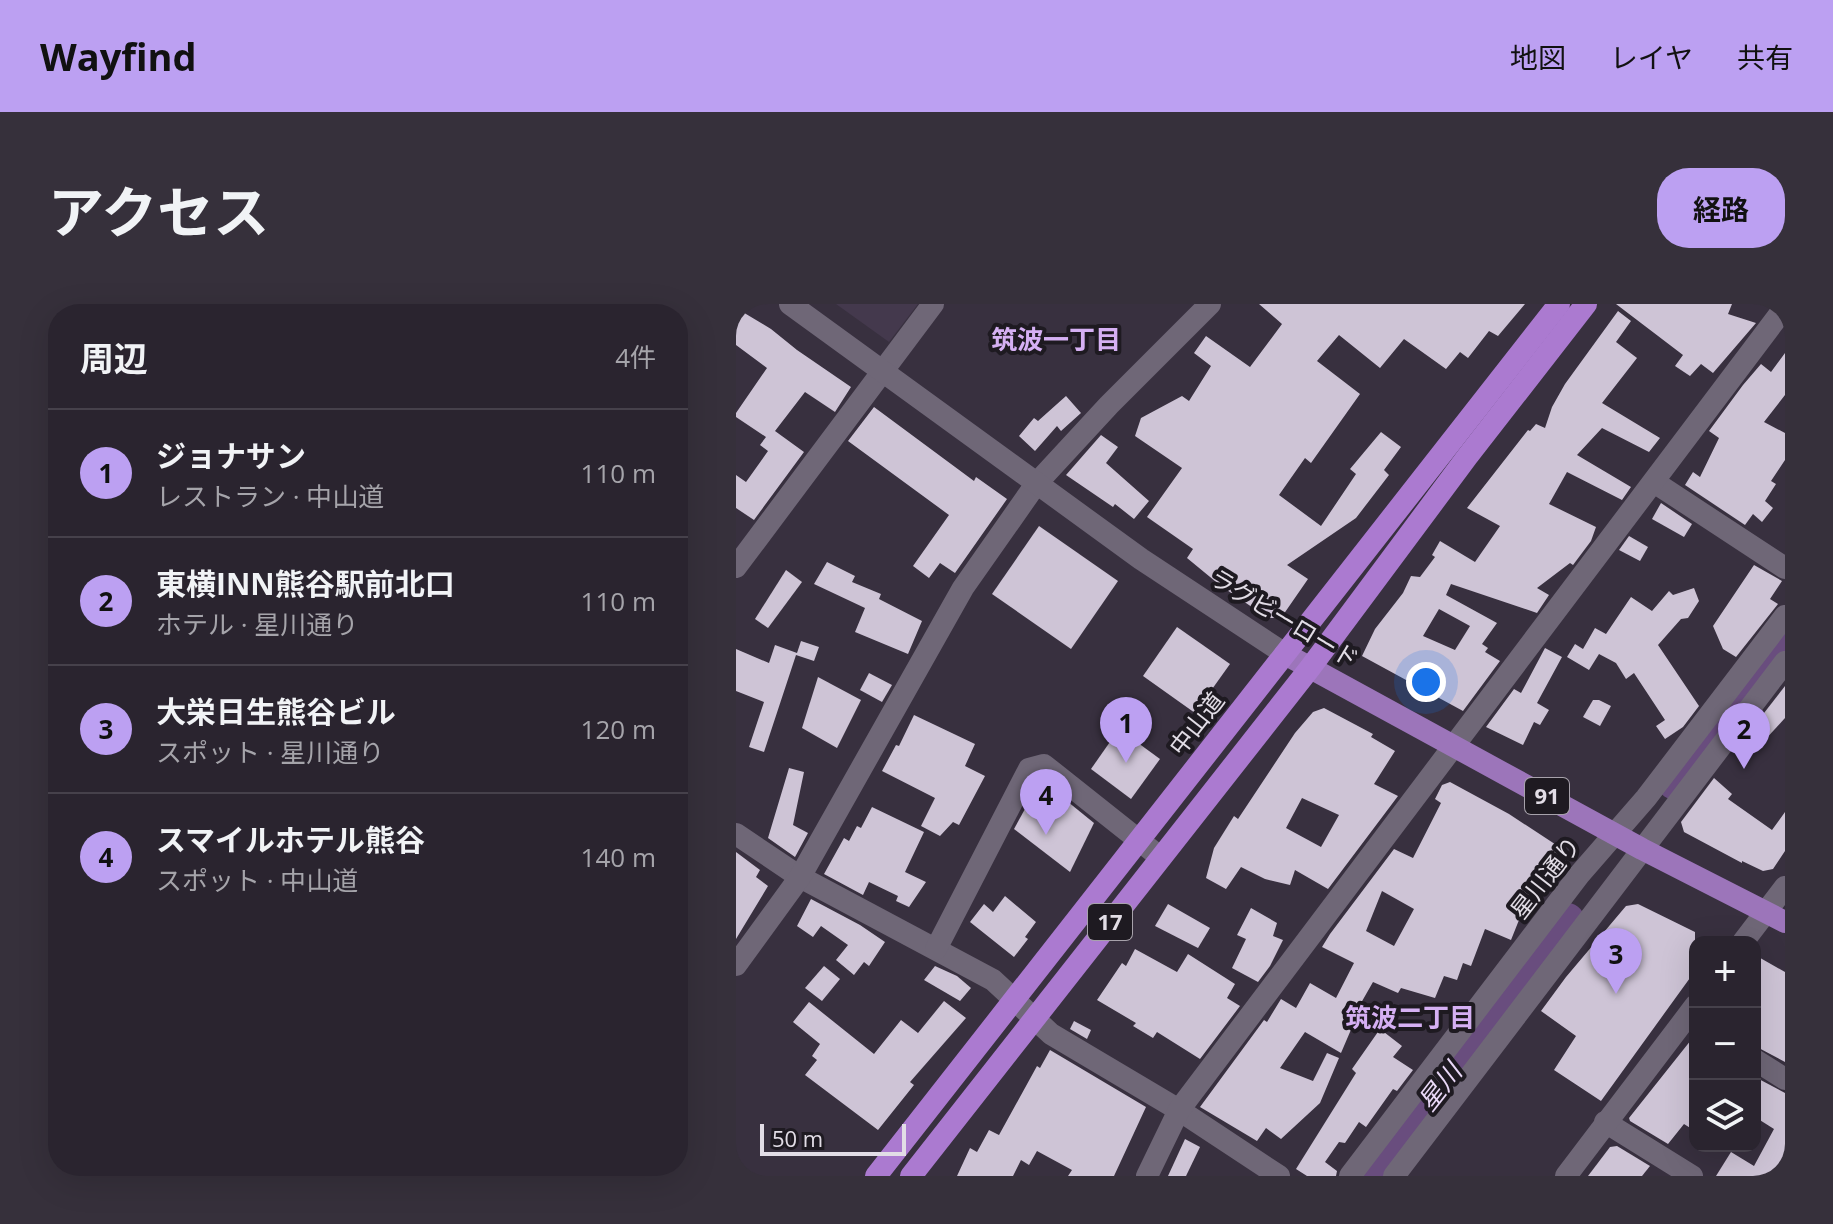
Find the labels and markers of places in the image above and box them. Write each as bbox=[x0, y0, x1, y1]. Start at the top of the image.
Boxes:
pin: 1 bbox=[1100, 697, 1152, 763]
pin: 2 bbox=[1718, 703, 1770, 769]
pin: 4 bbox=[1020, 769, 1072, 835]
pin: 3 bbox=[1590, 928, 1642, 994]

